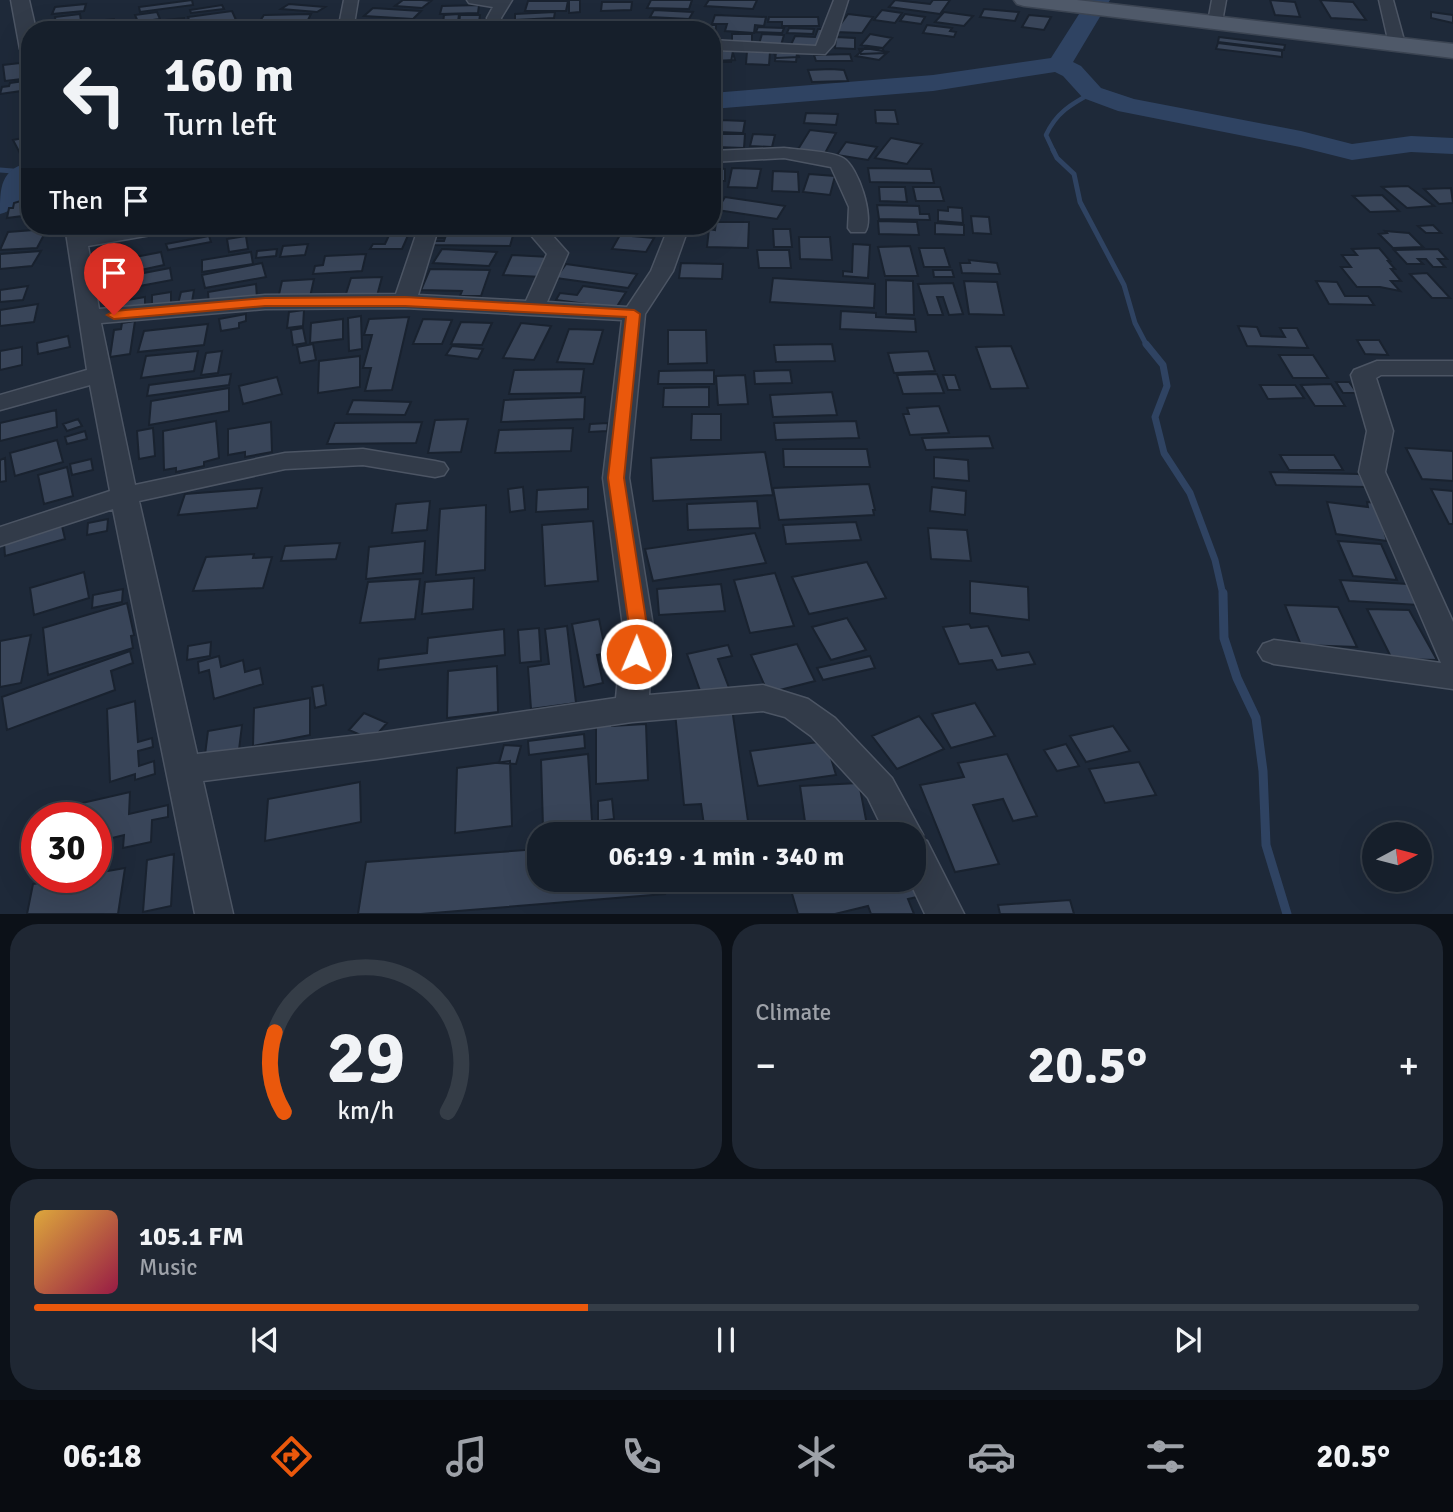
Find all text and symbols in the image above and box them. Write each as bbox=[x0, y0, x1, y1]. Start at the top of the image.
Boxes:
text: 160 m bbox=[164, 45, 294, 105]
icon: left bbox=[49, 49, 140, 140]
text: Turn left bbox=[164, 105, 277, 144]
icon: arrive bbox=[117, 182, 155, 220]
text: Then bbox=[49, 185, 103, 217]
pin bbox=[84, 243, 144, 315]
icon: arrive bbox=[95, 254, 133, 292]
position arrow bbox=[599, 617, 673, 691]
speed limit sign: 30 bbox=[21, 802, 112, 893]
north arrow bbox=[1362, 822, 1432, 892]
map controls bbox=[1362, 822, 1432, 892]
text: 06:19 · 1 min · 340 m bbox=[609, 841, 844, 873]
text: Climate bbox=[756, 998, 831, 1027]
text: 29 bbox=[326, 1015, 405, 1104]
text: 20.5° bbox=[1027, 1033, 1147, 1097]
text: − bbox=[756, 1042, 776, 1089]
text: + bbox=[1398, 1042, 1419, 1089]
text: km/h bbox=[337, 1095, 394, 1126]
text: 105.1 FM bbox=[139, 1221, 244, 1253]
text: Music bbox=[139, 1253, 197, 1282]
icon: previous bbox=[246, 1321, 284, 1359]
icon: pause bbox=[707, 1321, 745, 1359]
icon: next bbox=[1169, 1321, 1207, 1359]
icon: directions bbox=[267, 1432, 316, 1481]
icon: music bbox=[442, 1432, 491, 1481]
icon: phone bbox=[617, 1432, 666, 1481]
icon: climate bbox=[792, 1432, 841, 1481]
icon: car bbox=[967, 1432, 1016, 1481]
icon: filters bbox=[1141, 1432, 1190, 1481]
text: 06:18 bbox=[63, 1437, 141, 1476]
text: 20.5° bbox=[1316, 1437, 1390, 1476]

